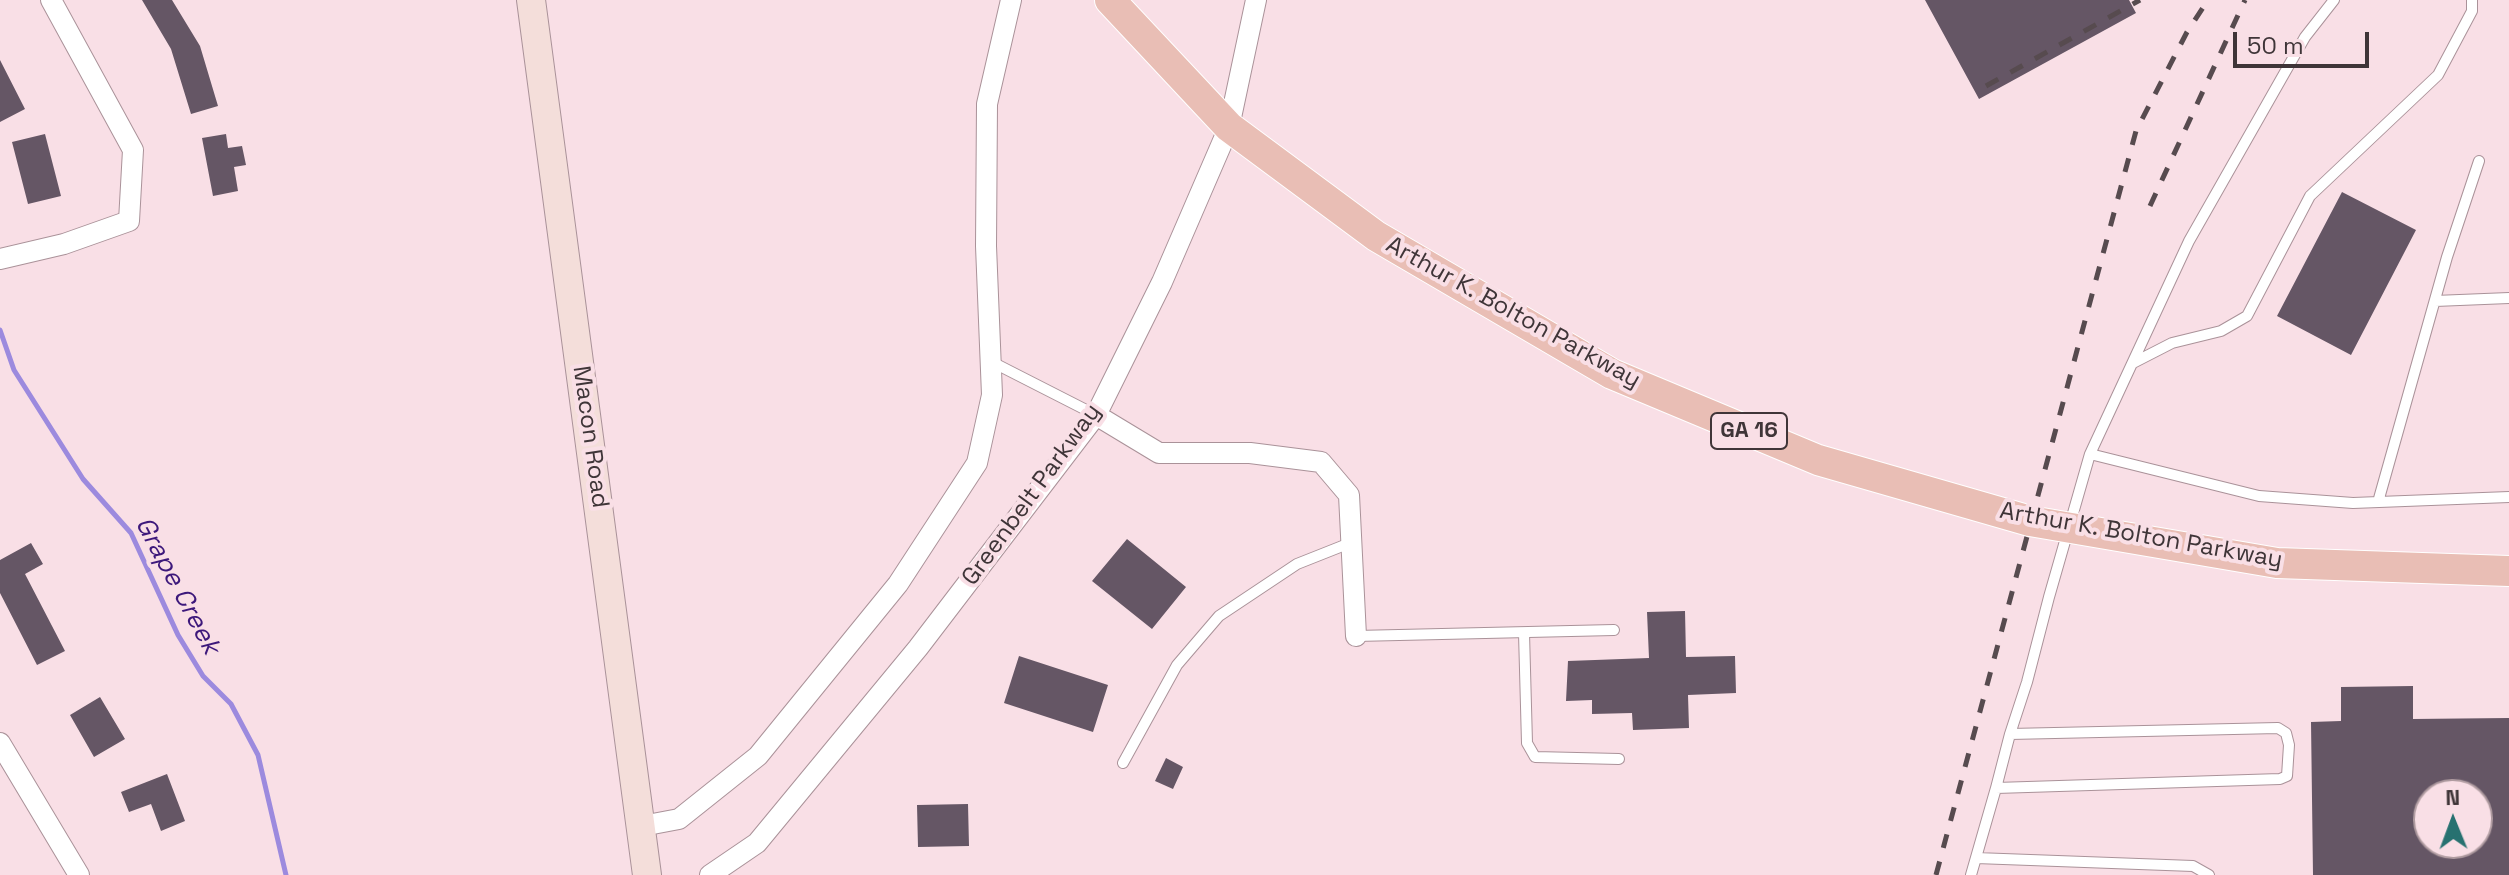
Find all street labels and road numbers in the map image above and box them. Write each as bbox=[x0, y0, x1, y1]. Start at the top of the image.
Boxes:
street label: Arthur K. Bolton Parkway bbox=[1381, 231, 1645, 395]
street label: Macon Road bbox=[566, 364, 614, 510]
street label: Greenbelt Parkway bbox=[956, 399, 1108, 591]
road number: GA 16 bbox=[1711, 413, 1787, 449]
street label: Arthur K. Bolton Parkway bbox=[1997, 497, 2285, 575]

